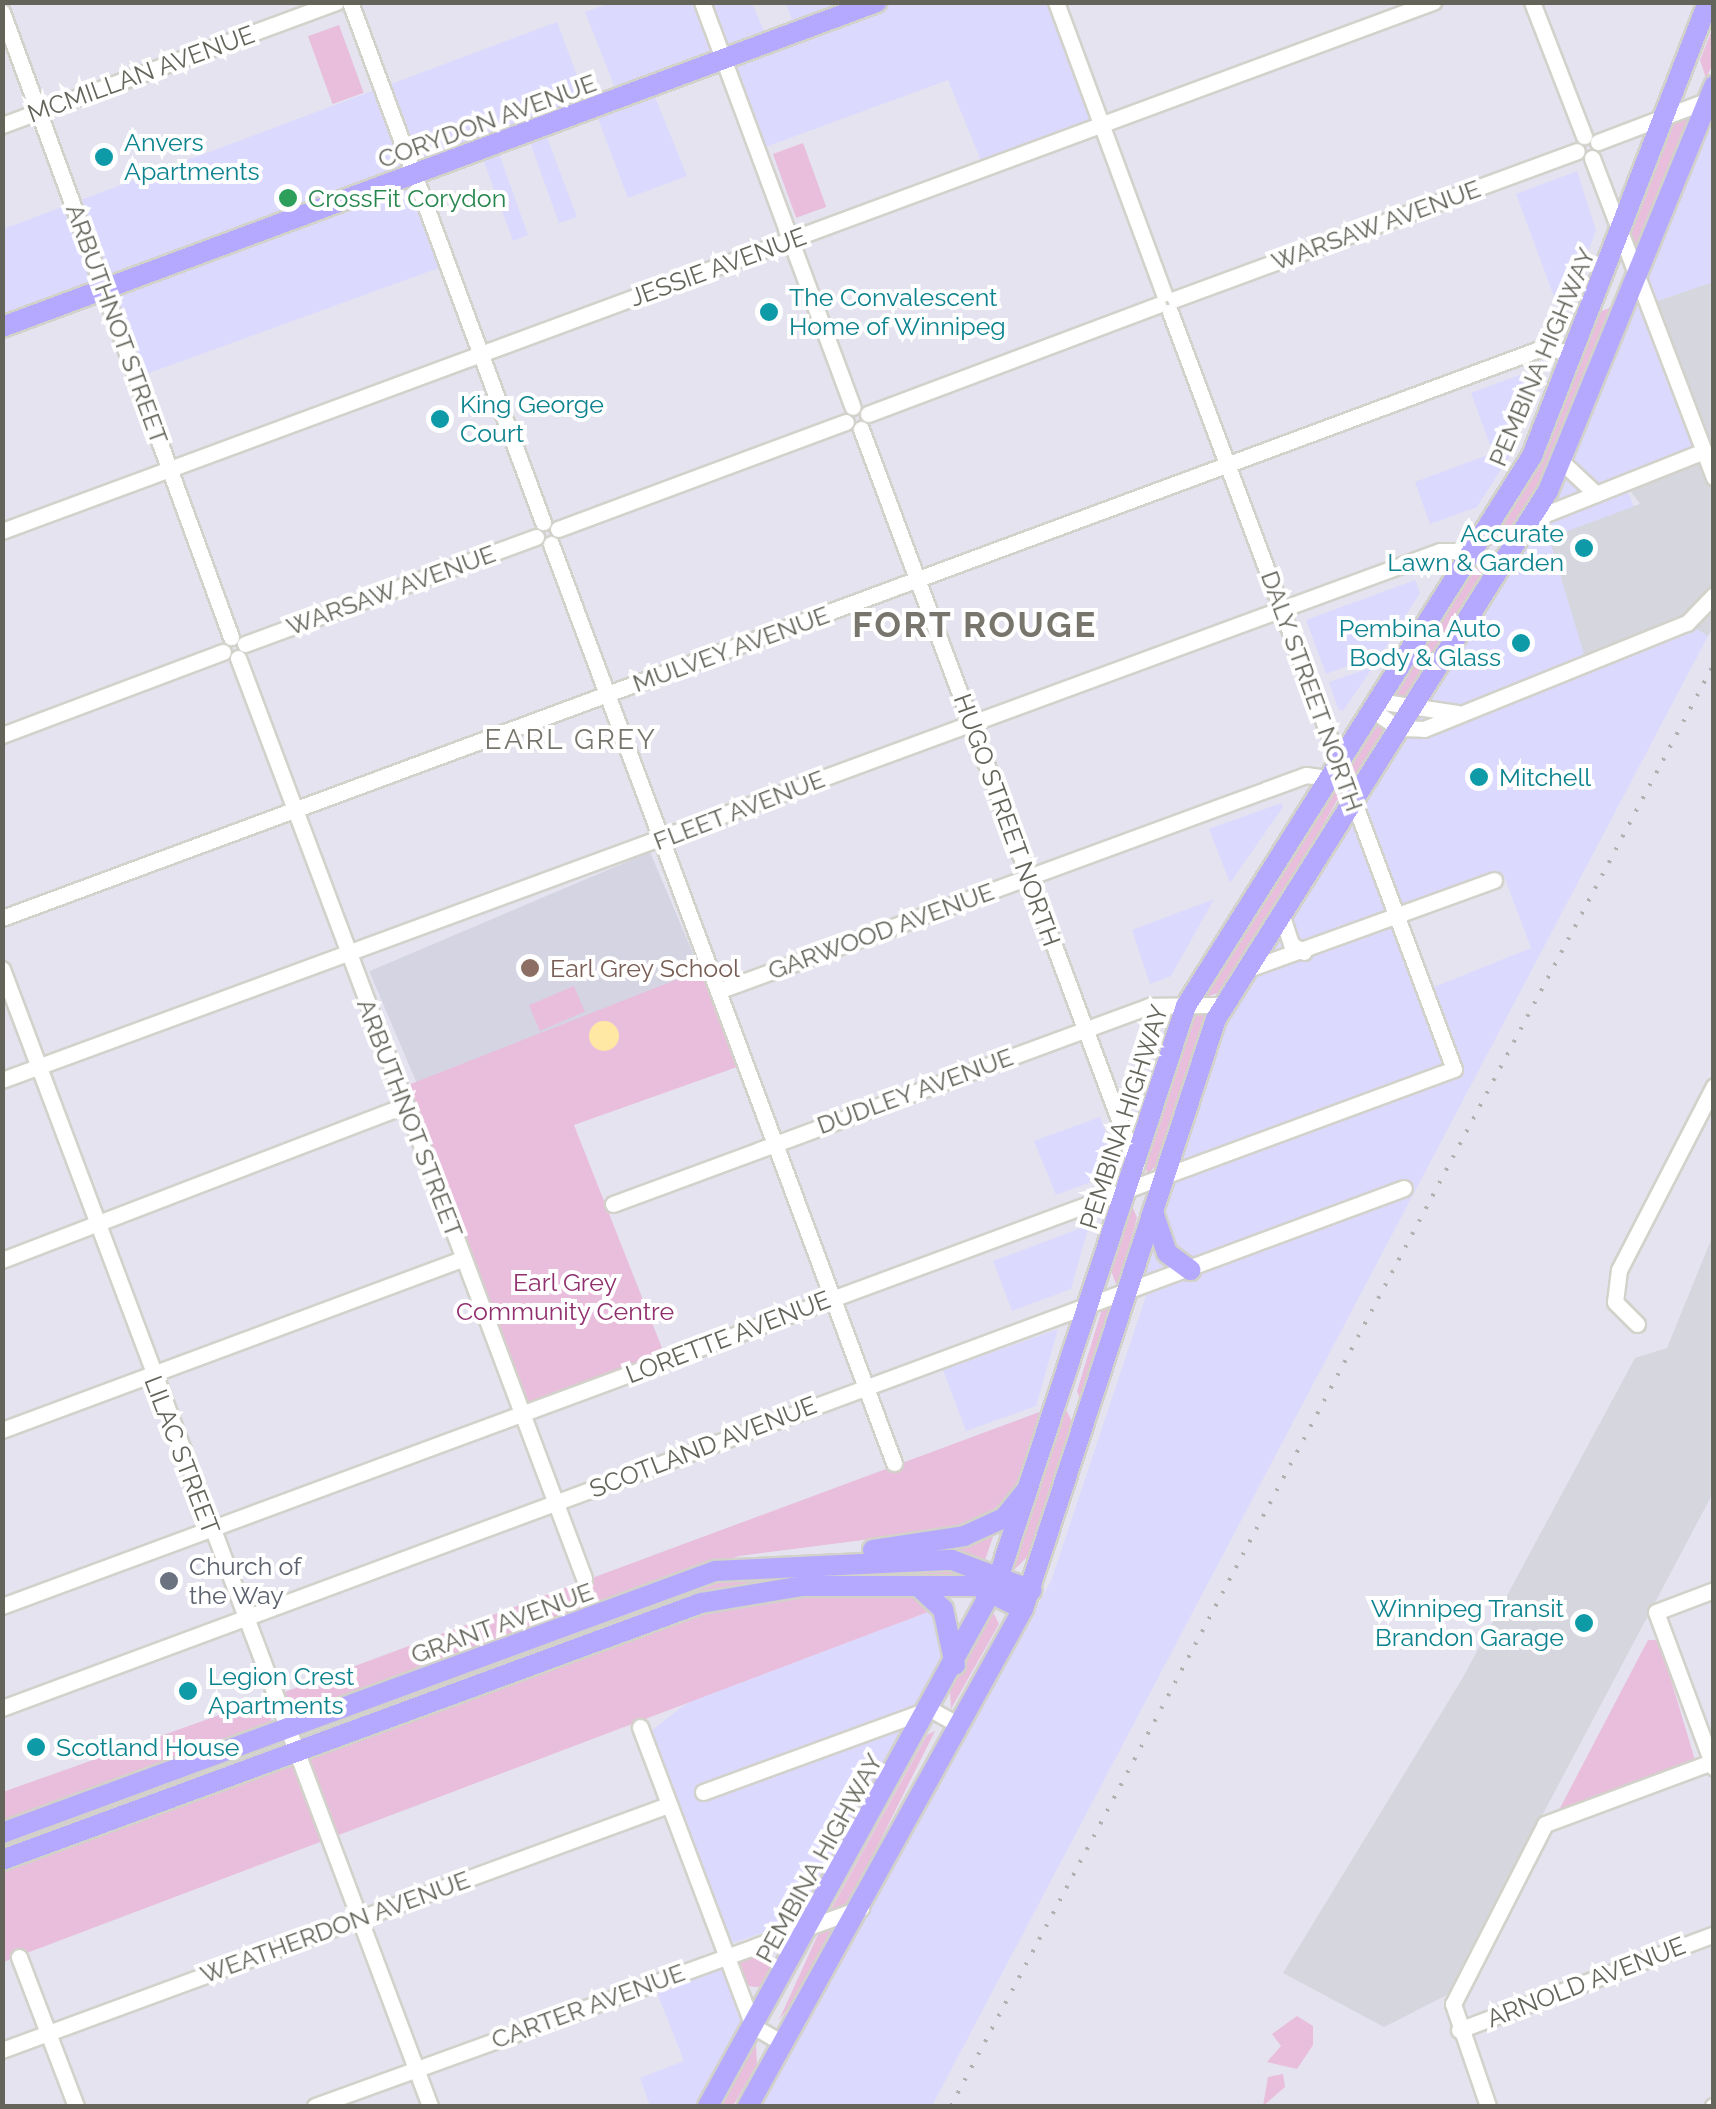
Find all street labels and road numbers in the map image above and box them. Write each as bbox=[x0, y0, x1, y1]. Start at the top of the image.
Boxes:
street label: MCMILLAN AVENUE bbox=[23, 19, 259, 129]
street label: CORYDON AVENUE bbox=[373, 67, 601, 175]
street label: WARSAW AVENUE bbox=[1267, 173, 1485, 277]
street label: ARBUTHNOT STREET bbox=[59, 200, 175, 448]
street label: JESSIE AVENUE bbox=[625, 221, 811, 313]
street label: PEMBINA HIGHWAY bbox=[1482, 243, 1602, 471]
street label: WARSAW AVENUE bbox=[282, 538, 500, 642]
street label: DALY STREET NORTH bbox=[1254, 566, 1370, 816]
street label: MULVEY AVENUE bbox=[628, 599, 834, 699]
street label: HUGO STREET NORTH bbox=[947, 689, 1067, 951]
street label: FLEET AVENUE bbox=[648, 763, 830, 857]
street label: GARWOOD AVENUE bbox=[764, 876, 998, 986]
street label: ARBUTHNOT STREET bbox=[350, 994, 470, 1242]
street label: PEMBINA HIGHWAY bbox=[1073, 1001, 1175, 1233]
street label: DUDLEY AVENUE bbox=[812, 1041, 1018, 1141]
street label: LORETTE AVENUE bbox=[621, 1284, 835, 1390]
street label: LILAC STREET bbox=[138, 1371, 226, 1539]
street label: SCOTLAND AVENUE bbox=[585, 1390, 821, 1504]
street label: GRANT AVENUE bbox=[406, 1576, 598, 1670]
street label: PEMBINA HIGHWAY bbox=[749, 1748, 889, 1968]
street label: WEATHERDON AVENUE bbox=[196, 1864, 474, 1990]
street label: ARNOLD AVENUE bbox=[1482, 1930, 1690, 2034]
street label: CARTER AVENUE bbox=[487, 1957, 689, 2055]

